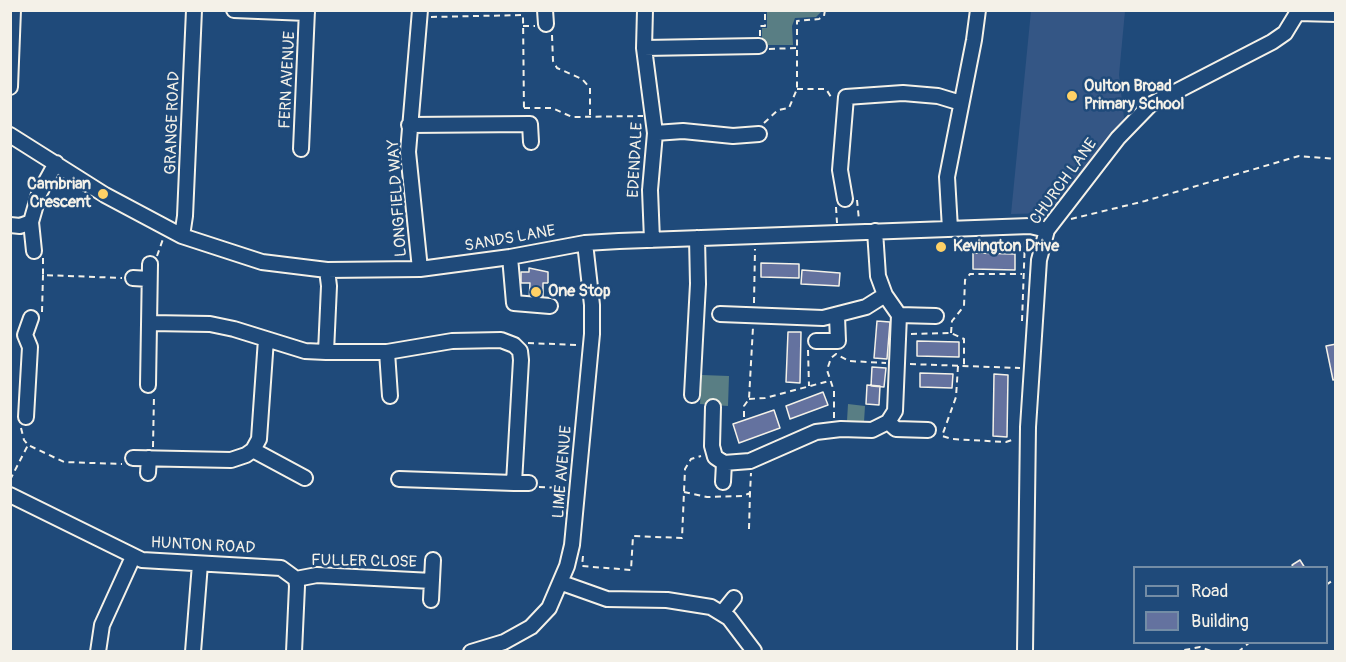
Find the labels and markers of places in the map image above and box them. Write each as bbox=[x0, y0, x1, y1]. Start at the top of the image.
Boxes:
place label: Oulton Broad Primary School bbox=[1084, 77, 1184, 115]
marker: Oulton Broad Primary School bbox=[1065, 89, 1079, 103]
place label: Cambrian Crescent bbox=[27, 175, 91, 213]
marker: Cambrian Crescent bbox=[96, 187, 110, 201]
place label: Kevington Drive bbox=[953, 237, 1059, 257]
marker: Kevington Drive bbox=[934, 240, 948, 254]
place label: One Stop bbox=[548, 282, 611, 302]
marker: One Stop bbox=[529, 285, 543, 299]

